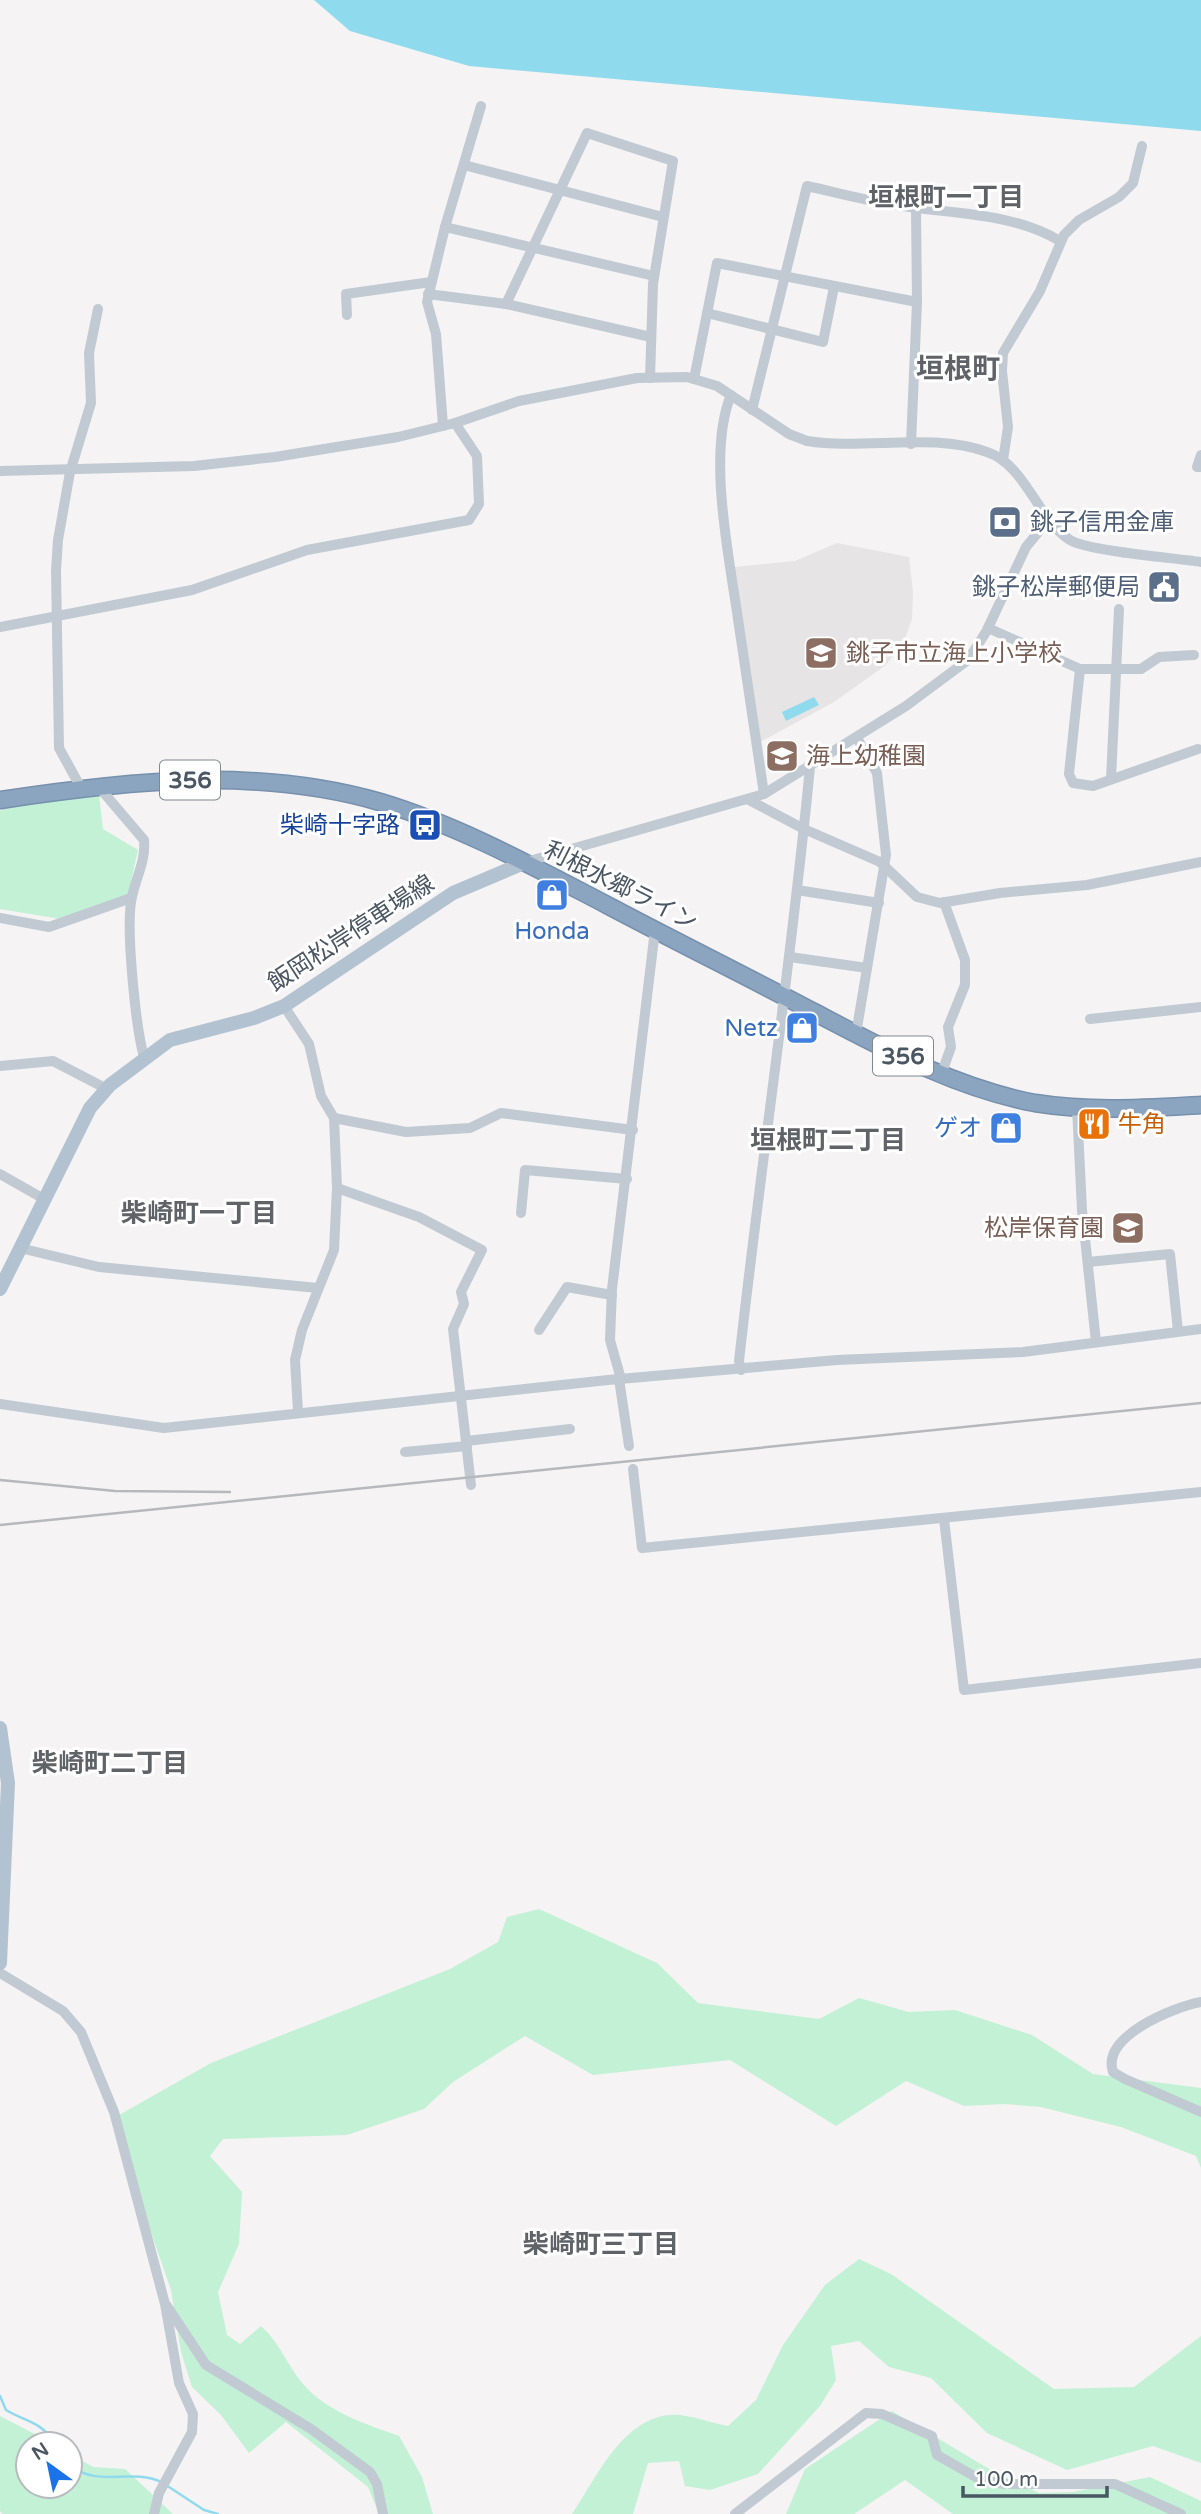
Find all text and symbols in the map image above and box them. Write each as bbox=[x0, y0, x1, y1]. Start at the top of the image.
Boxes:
district label: 垣根町一丁目 bbox=[868, 182, 1024, 213]
district label: 垣根町 bbox=[916, 352, 1000, 386]
bank icon: 銚子信用金庫 bbox=[986, 503, 1024, 541]
place label: 銚子信用金庫 bbox=[1030, 508, 1174, 537]
public building icon: 銚子松岸郵便局 bbox=[1145, 568, 1183, 606]
place label: 銚子松岸郵便局 bbox=[972, 573, 1140, 602]
school or university icon: 銚子市立海上小学校 bbox=[802, 634, 840, 672]
place label: 銚子市立海上小学校 bbox=[846, 639, 1062, 668]
school or university icon: 海上幼稚園 bbox=[763, 737, 801, 775]
place label: 海上幼稚園 bbox=[806, 742, 926, 771]
road number: 356 bbox=[160, 760, 220, 800]
bus stop icon: 柴崎十字路 bbox=[406, 806, 444, 844]
place label: 柴崎十字路 bbox=[280, 811, 400, 840]
street label: 利根水郷ライン bbox=[539, 835, 702, 938]
street label: 飯岡松岸停車場線 bbox=[263, 869, 440, 998]
shop icon: Honda bbox=[533, 876, 571, 914]
place label: Honda bbox=[514, 917, 590, 946]
shop icon: Netz bbox=[783, 1009, 821, 1047]
place label: Netz bbox=[724, 1014, 778, 1043]
road number: 356 bbox=[873, 1036, 933, 1076]
restaurant icon: 牛角 bbox=[1075, 1105, 1113, 1143]
shop icon: ゲオ bbox=[987, 1109, 1025, 1147]
place label: 牛角 bbox=[1118, 1110, 1166, 1139]
place label: ゲオ bbox=[934, 1114, 982, 1143]
district label: 垣根町二丁目 bbox=[750, 1125, 906, 1156]
district label: 柴崎町一丁目 bbox=[121, 1198, 277, 1229]
school or university icon: 松岸保育園 bbox=[1109, 1209, 1147, 1247]
place label: 松岸保育園 bbox=[984, 1214, 1104, 1243]
district label: 柴崎町二丁目 bbox=[32, 1748, 188, 1779]
district label: 柴崎町三丁目 bbox=[523, 2229, 679, 2260]
north arrow bbox=[14, 2430, 84, 2500]
text: N bbox=[28, 2438, 53, 2465]
scale bar bbox=[963, 2454, 1106, 2498]
text: 100 m bbox=[974, 2467, 1038, 2492]

